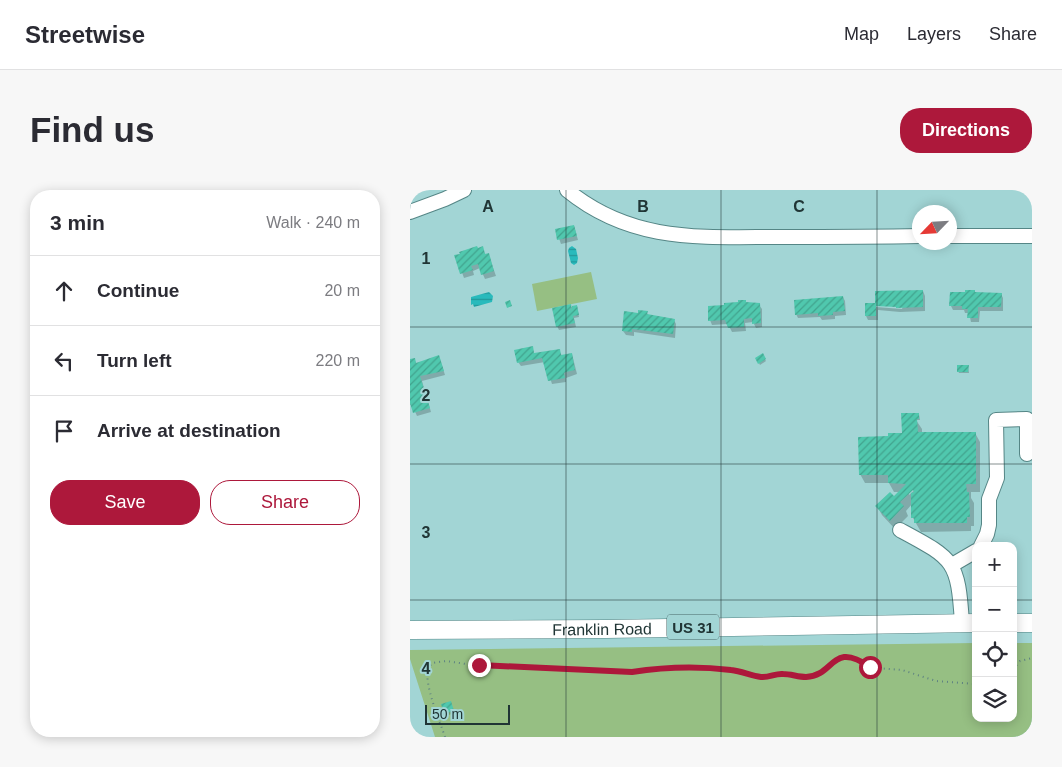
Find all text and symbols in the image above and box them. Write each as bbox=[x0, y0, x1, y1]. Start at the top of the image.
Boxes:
text: Streetwise bbox=[25, 21, 145, 48]
text: Map bbox=[844, 24, 879, 44]
text: Layers bbox=[907, 24, 961, 44]
text: Share bbox=[989, 24, 1037, 44]
button: Directions bbox=[900, 108, 1032, 153]
text: Find us bbox=[30, 110, 154, 149]
text: A bbox=[482, 198, 494, 215]
text: B bbox=[637, 198, 649, 215]
text: C bbox=[793, 198, 805, 215]
north arrow bbox=[912, 205, 957, 250]
text: 3 min bbox=[50, 211, 105, 234]
text: Walk · 240 m bbox=[266, 214, 360, 231]
text: 1 bbox=[422, 250, 431, 267]
icon: ahead bbox=[50, 277, 78, 305]
text: Continue bbox=[97, 280, 179, 301]
text: 20 m bbox=[324, 282, 360, 299]
icon: left bbox=[50, 347, 78, 375]
text: Turn left bbox=[97, 350, 172, 371]
text: 220 m bbox=[316, 352, 360, 369]
text: 2 bbox=[422, 387, 431, 404]
icon: arrive bbox=[50, 417, 78, 445]
text: Arrive at destination bbox=[97, 420, 281, 441]
button: Save bbox=[50, 480, 200, 525]
button: Share bbox=[210, 480, 360, 525]
text: 3 bbox=[422, 524, 431, 541]
map controls bbox=[972, 542, 1017, 722]
button: + bbox=[972, 542, 1017, 587]
button: − bbox=[972, 587, 1017, 632]
road number: US 31 bbox=[667, 614, 719, 640]
street label: Franklin Road bbox=[552, 620, 652, 638]
button: locate bbox=[972, 632, 1017, 677]
route end bbox=[468, 654, 491, 677]
route start bbox=[859, 656, 882, 679]
text: 4 bbox=[422, 660, 431, 677]
button: layers bbox=[972, 677, 1017, 722]
scale bar bbox=[425, 702, 510, 725]
text: 50 m bbox=[432, 706, 463, 722]

